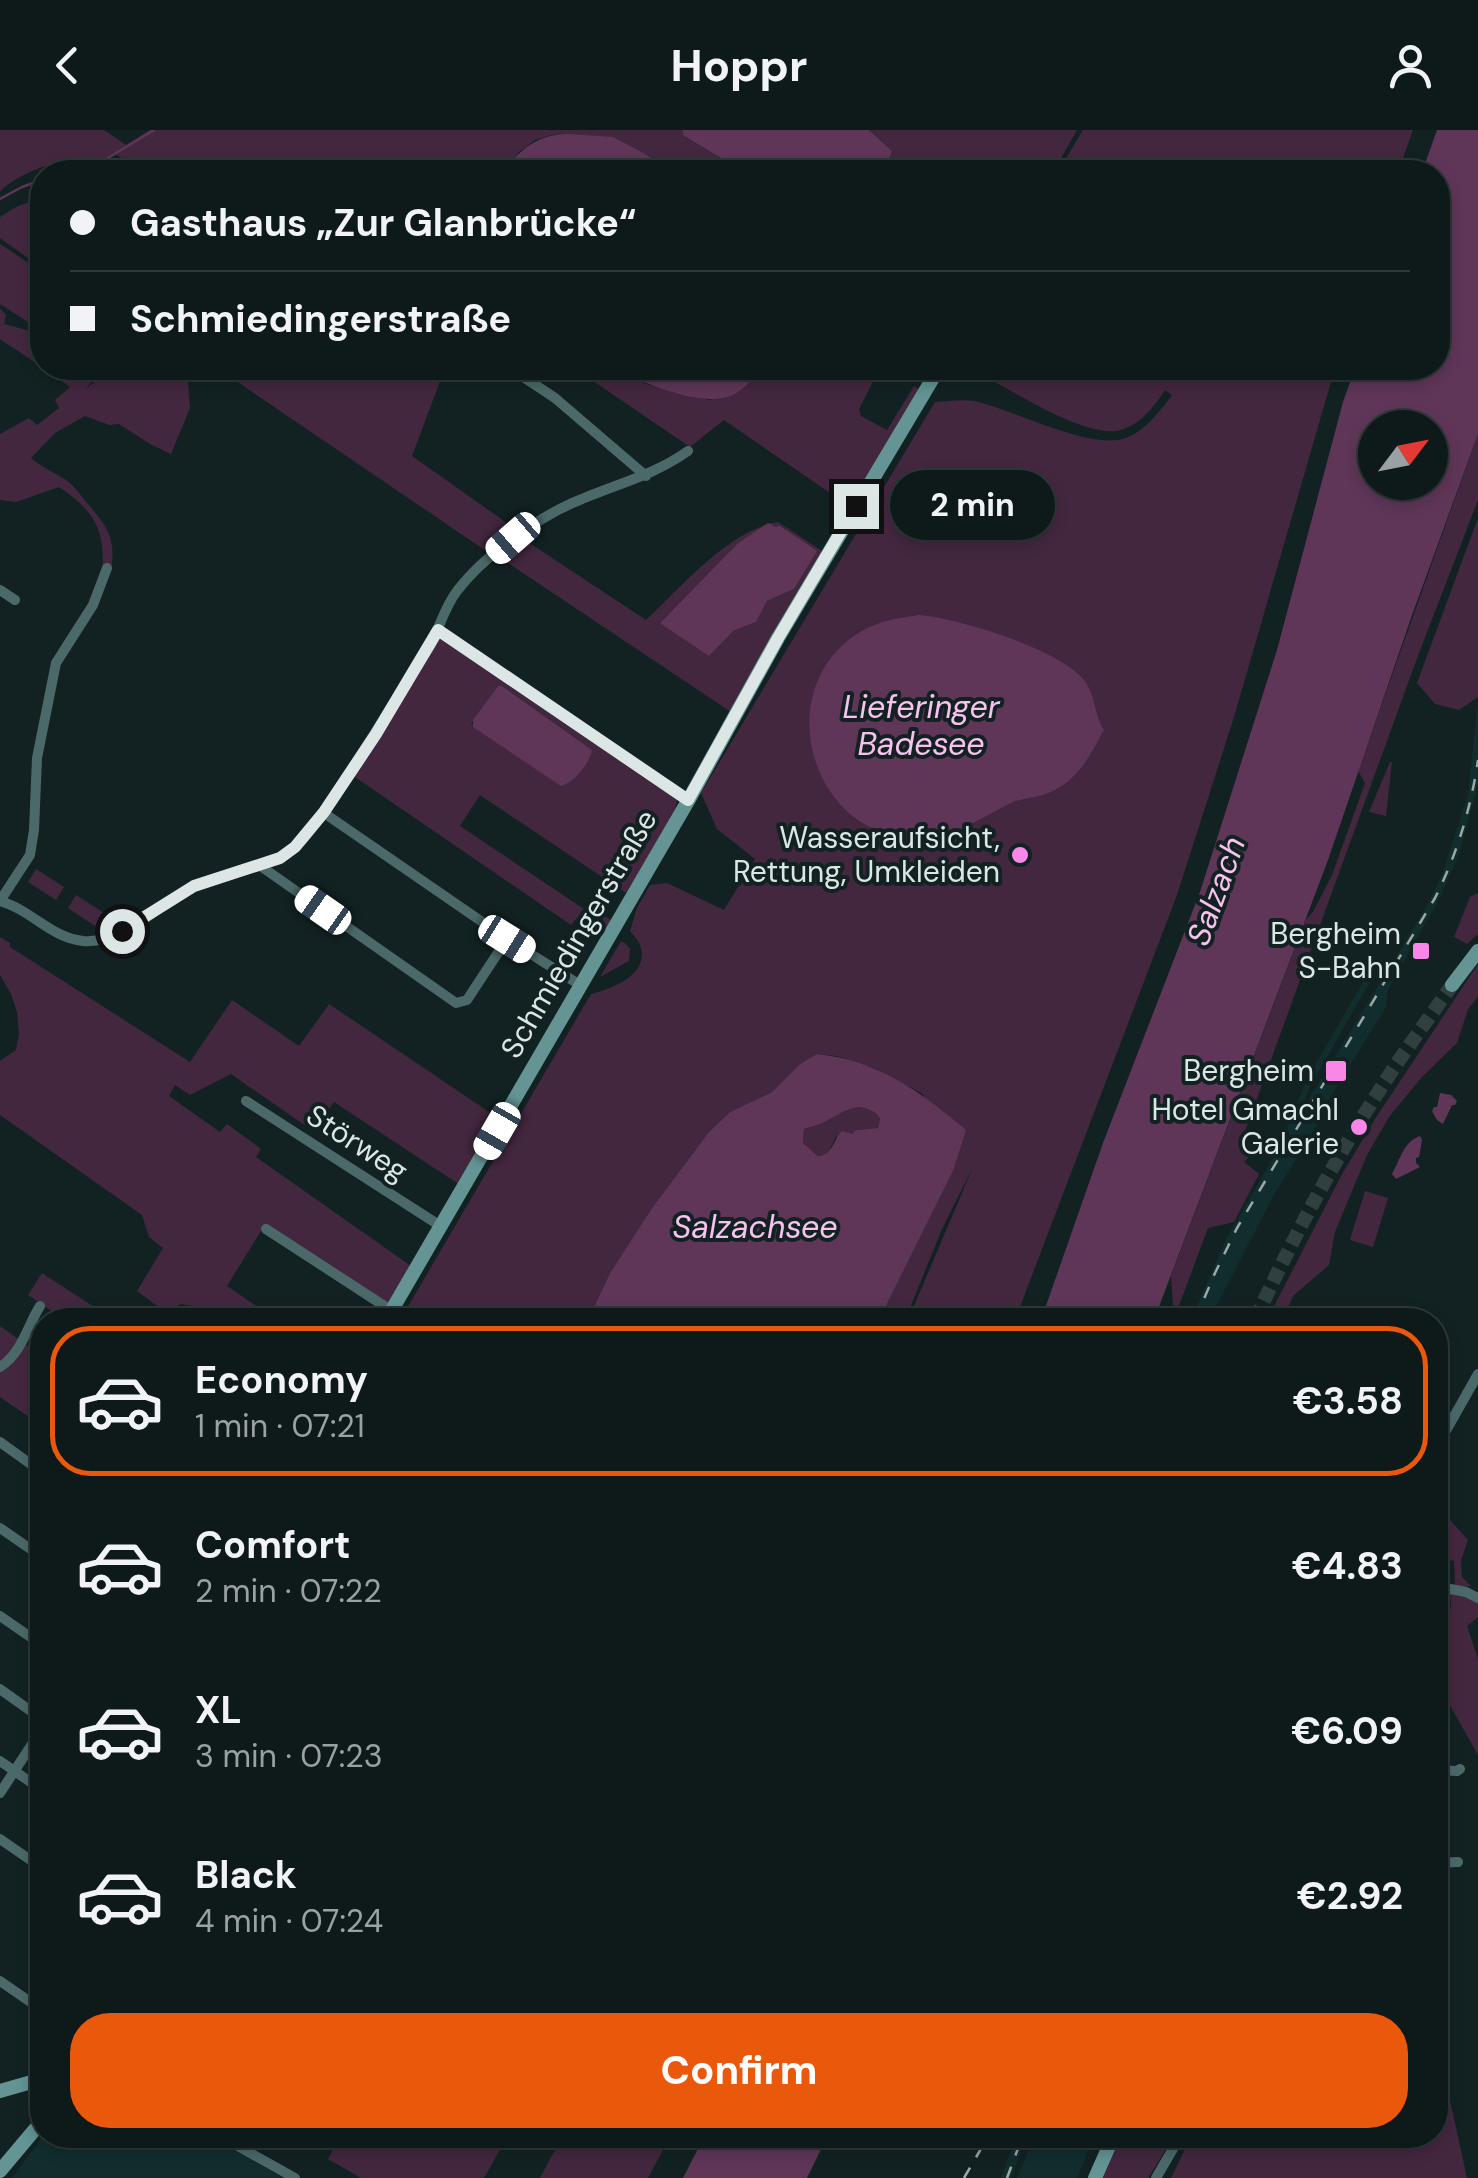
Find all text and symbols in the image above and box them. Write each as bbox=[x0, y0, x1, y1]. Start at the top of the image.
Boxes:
text: Hoppr bbox=[671, 36, 807, 95]
icon: back bbox=[40, 38, 95, 93]
icon: person bbox=[1383, 38, 1438, 93]
text: Gasthaus „Zur Glanbrücke“ bbox=[130, 198, 636, 248]
text: Schmiedingerstraße bbox=[130, 294, 511, 344]
north arrow bbox=[1358, 410, 1448, 500]
map controls bbox=[1358, 410, 1448, 500]
callout: 2 min bbox=[891, 471, 1056, 541]
route end bbox=[834, 484, 879, 529]
text: 2 min bbox=[930, 484, 1015, 526]
car bbox=[481, 507, 545, 569]
water label: Lieferinger Badesee bbox=[842, 686, 1001, 765]
street label: Schmiedingerstraße bbox=[492, 803, 666, 1065]
place label: Wasseraufsicht, Rettung, Umkleiden bbox=[733, 818, 1000, 891]
water label: Salzach bbox=[1177, 831, 1255, 951]
marker: Wasseraufsicht, Rettung, Umkleiden bbox=[1009, 844, 1031, 866]
car bbox=[290, 881, 356, 939]
route start bbox=[100, 909, 145, 954]
car bbox=[474, 910, 540, 968]
place label: Bergheim S-Bahn bbox=[1270, 914, 1401, 987]
marker: Bergheim S-Bahn bbox=[1410, 940, 1432, 962]
place label: Bergheim bbox=[1183, 1051, 1314, 1090]
marker: Bergheim bbox=[1323, 1058, 1349, 1084]
place label: Hotel Gmachl Galerie bbox=[1151, 1090, 1339, 1163]
street label: Störweg bbox=[299, 1095, 416, 1190]
car bbox=[469, 1098, 525, 1164]
marker: Hotel Gmachl Galerie bbox=[1348, 1116, 1370, 1138]
water label: Salzachsee bbox=[673, 1206, 837, 1248]
text: Economy bbox=[195, 1355, 368, 1405]
icon: car bbox=[75, 1356, 165, 1446]
text: €3.58 bbox=[1293, 1376, 1403, 1426]
text: 1 min · 07:21 bbox=[195, 1405, 365, 1447]
text: Comfort bbox=[195, 1520, 351, 1570]
icon: car bbox=[75, 1521, 165, 1611]
text: €4.83 bbox=[1292, 1541, 1403, 1591]
text: 2 min · 07:22 bbox=[195, 1570, 382, 1612]
text: XL bbox=[195, 1685, 242, 1735]
icon: car bbox=[75, 1686, 165, 1776]
text: €6.09 bbox=[1291, 1706, 1403, 1756]
text: 3 min · 07:23 bbox=[195, 1735, 383, 1777]
text: Black bbox=[195, 1850, 297, 1900]
icon: car bbox=[75, 1851, 165, 1941]
text: €2.92 bbox=[1297, 1871, 1403, 1921]
text: 4 min · 07:24 bbox=[195, 1900, 383, 1942]
button: Confirm bbox=[70, 2013, 1408, 2128]

